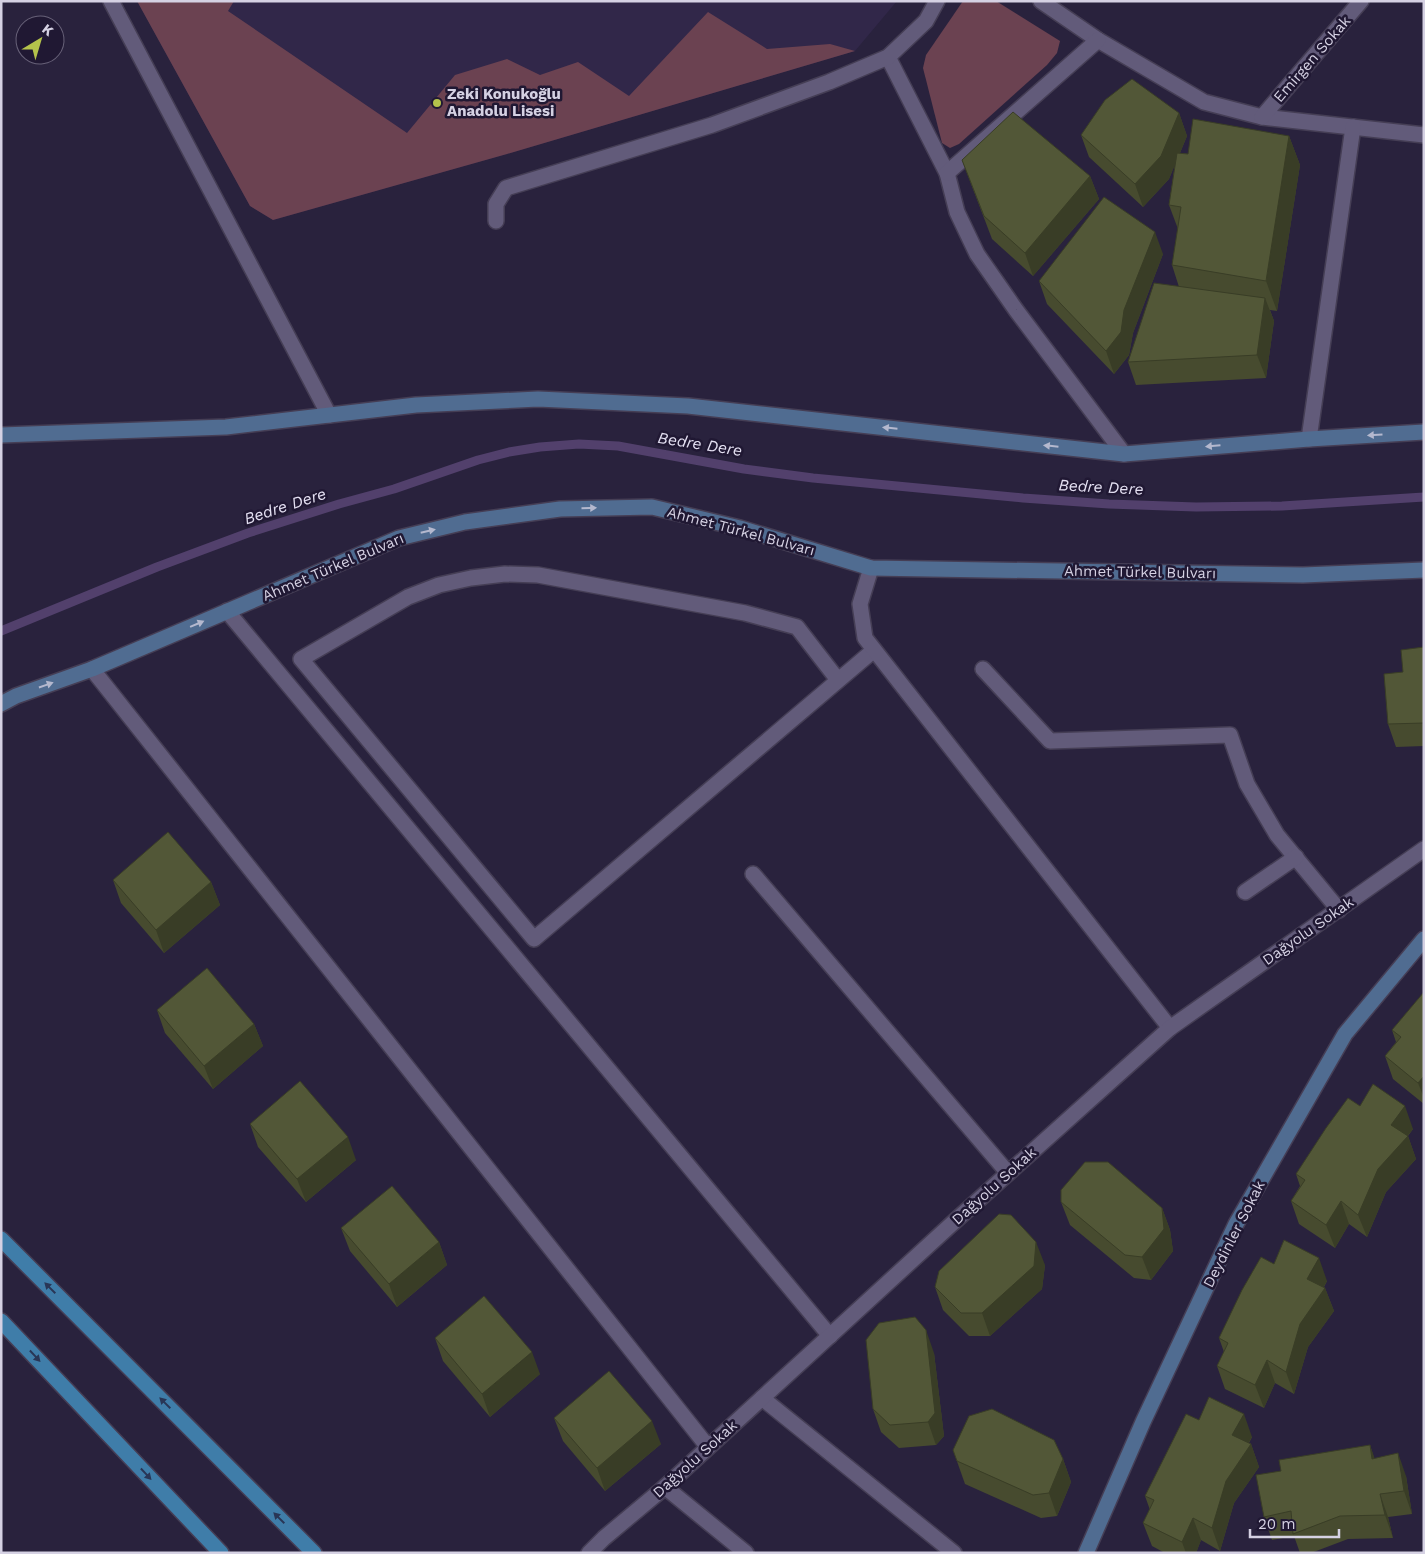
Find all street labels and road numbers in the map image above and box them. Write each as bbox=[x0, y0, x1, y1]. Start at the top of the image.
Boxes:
street label: Emirgen Sokak bbox=[1270, 12, 1355, 106]
street label: Ahmet Türkel Bulvarı bbox=[665, 503, 817, 559]
street label: Ahmet Türkel Bulvarı bbox=[260, 529, 406, 605]
street label: Ahmet Türkel Bulvarı bbox=[1064, 562, 1216, 582]
street label: Dağyolu Sokak bbox=[1259, 893, 1357, 969]
street label: Dağyolu Sokak bbox=[948, 1143, 1040, 1228]
street label: Deydinler Sokak bbox=[1199, 1177, 1269, 1290]
street label: Dağyolu Sokak bbox=[649, 1416, 741, 1501]

